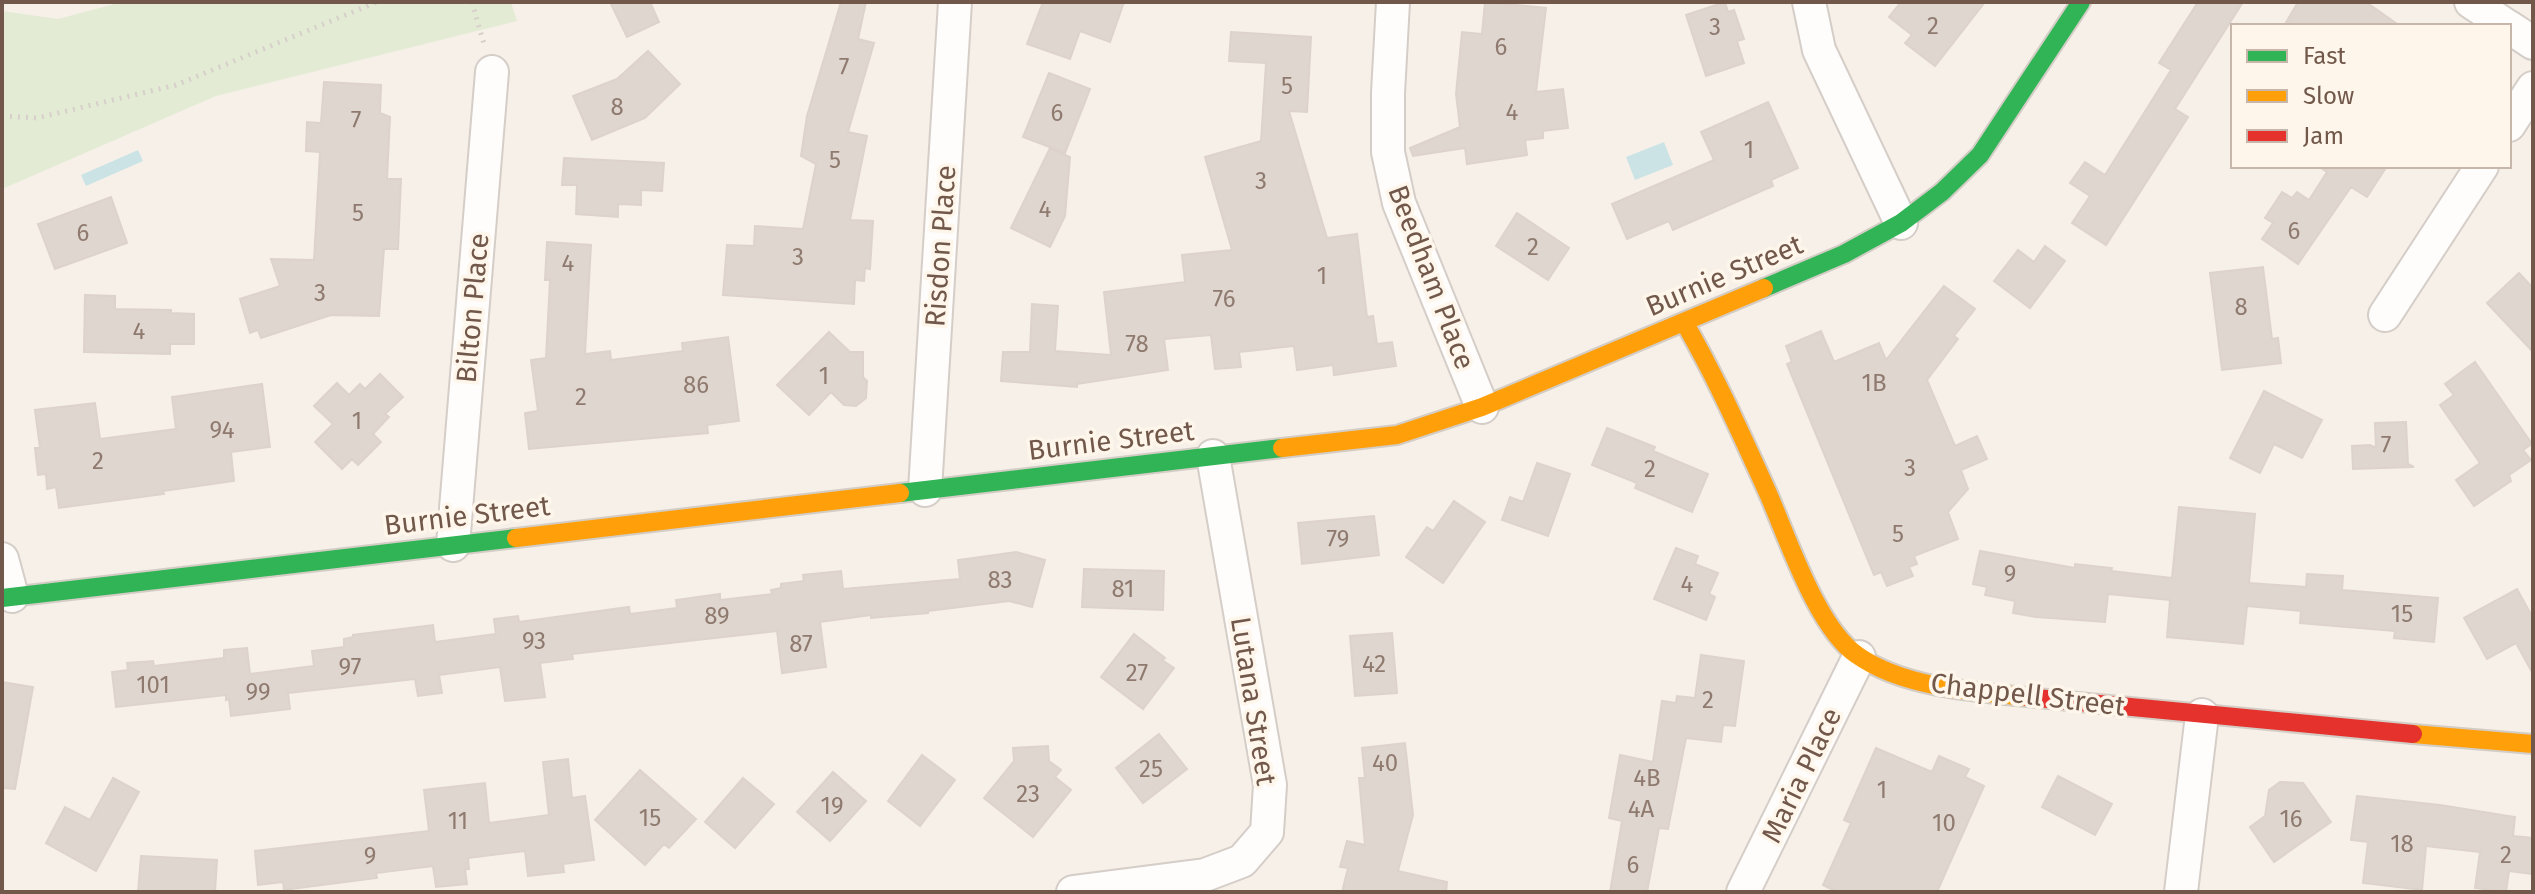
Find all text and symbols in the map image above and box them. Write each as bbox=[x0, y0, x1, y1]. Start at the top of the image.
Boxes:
house number: 2 bbox=[1927, 12, 1939, 40]
house number: 3 bbox=[1709, 13, 1721, 41]
legend bbox=[2231, 24, 2511, 168]
house number: 6 bbox=[1495, 33, 1507, 61]
text: Fast bbox=[2303, 42, 2346, 70]
house number: 7 bbox=[839, 53, 849, 81]
house number: 5 bbox=[1281, 72, 1293, 100]
text: Slow bbox=[2303, 82, 2354, 110]
house number: 8 bbox=[610, 93, 624, 121]
house number: 4 bbox=[1506, 98, 1519, 126]
house number: 6 bbox=[1051, 99, 1063, 127]
house number: 7 bbox=[351, 106, 361, 134]
text: Jam bbox=[2303, 122, 2344, 150]
house number: 1 bbox=[1744, 136, 1754, 164]
house number: 5 bbox=[829, 146, 841, 174]
street label: Risdon Place bbox=[918, 164, 963, 328]
house number: 3 bbox=[1255, 167, 1267, 195]
street label: Beedham Place bbox=[1381, 180, 1482, 374]
house number: 4 bbox=[1039, 195, 1052, 223]
house number: 5 bbox=[352, 199, 364, 227]
house number: 6 bbox=[2288, 217, 2300, 245]
house number: 6 bbox=[77, 219, 89, 247]
street label: Burnie Street bbox=[1641, 227, 1808, 323]
street label: Bilton Place bbox=[450, 232, 495, 384]
house number: 2 bbox=[1527, 233, 1539, 261]
house number: 3 bbox=[792, 243, 804, 271]
house number: 4 bbox=[562, 249, 575, 277]
house number: 1 bbox=[1317, 262, 1327, 290]
house number: 3 bbox=[314, 279, 326, 307]
house number: 76 bbox=[1213, 285, 1235, 313]
house number: 8 bbox=[2234, 293, 2248, 321]
house number: 4 bbox=[133, 317, 146, 345]
house number: 78 bbox=[1125, 330, 1149, 358]
house number: 1 bbox=[819, 362, 829, 390]
house number: 1B bbox=[1862, 369, 1886, 397]
house number: 86 bbox=[683, 371, 709, 399]
house number: 2 bbox=[575, 383, 587, 411]
house number: 1 bbox=[352, 407, 362, 435]
street label: Burnie Street bbox=[1026, 414, 1197, 467]
house number: 94 bbox=[209, 416, 235, 444]
house number: 7 bbox=[2381, 431, 2391, 459]
house number: 2 bbox=[92, 447, 104, 475]
house number: 3 bbox=[1904, 454, 1916, 482]
house number: 2 bbox=[1644, 455, 1656, 483]
street label: Burnie Street bbox=[382, 489, 553, 542]
house number: 5 bbox=[1892, 520, 1904, 548]
house number: 79 bbox=[1327, 525, 1349, 553]
house number: 9 bbox=[2004, 560, 2016, 588]
house number: 83 bbox=[987, 566, 1013, 594]
house number: 4 bbox=[1681, 570, 1694, 598]
house number: 81 bbox=[1112, 575, 1134, 603]
house number: 15 bbox=[2391, 600, 2413, 628]
house number: 89 bbox=[704, 602, 730, 630]
street label: Lutana Street bbox=[1224, 615, 1283, 788]
house number: 93 bbox=[522, 627, 546, 655]
house number: 87 bbox=[789, 630, 813, 658]
house number: 42 bbox=[1362, 650, 1386, 678]
house number: 97 bbox=[339, 653, 361, 681]
house number: 27 bbox=[1126, 659, 1148, 687]
street label: Chappell Street bbox=[1929, 666, 2128, 723]
house number: 101 bbox=[136, 671, 170, 699]
house number: 99 bbox=[245, 678, 271, 706]
house number: 2 bbox=[1702, 686, 1714, 714]
street label: Maria Place bbox=[1755, 702, 1848, 848]
house number: 40 bbox=[1372, 749, 1398, 777]
house number: 25 bbox=[1139, 755, 1163, 783]
house number: 4B bbox=[1633, 764, 1661, 792]
house number: 1 bbox=[1877, 776, 1887, 804]
house number: 23 bbox=[1016, 780, 1040, 808]
house number: 19 bbox=[821, 792, 844, 820]
house number: 4A bbox=[1628, 795, 1655, 823]
house number: 15 bbox=[639, 804, 661, 832]
house number: 16 bbox=[2279, 805, 2303, 833]
house number: 11 bbox=[448, 807, 468, 835]
house number: 10 bbox=[1932, 809, 1956, 837]
house number: 18 bbox=[2390, 830, 2414, 858]
house number: 2 bbox=[2500, 841, 2512, 869]
house number: 9 bbox=[364, 842, 376, 870]
house number: 6 bbox=[1627, 851, 1639, 879]

